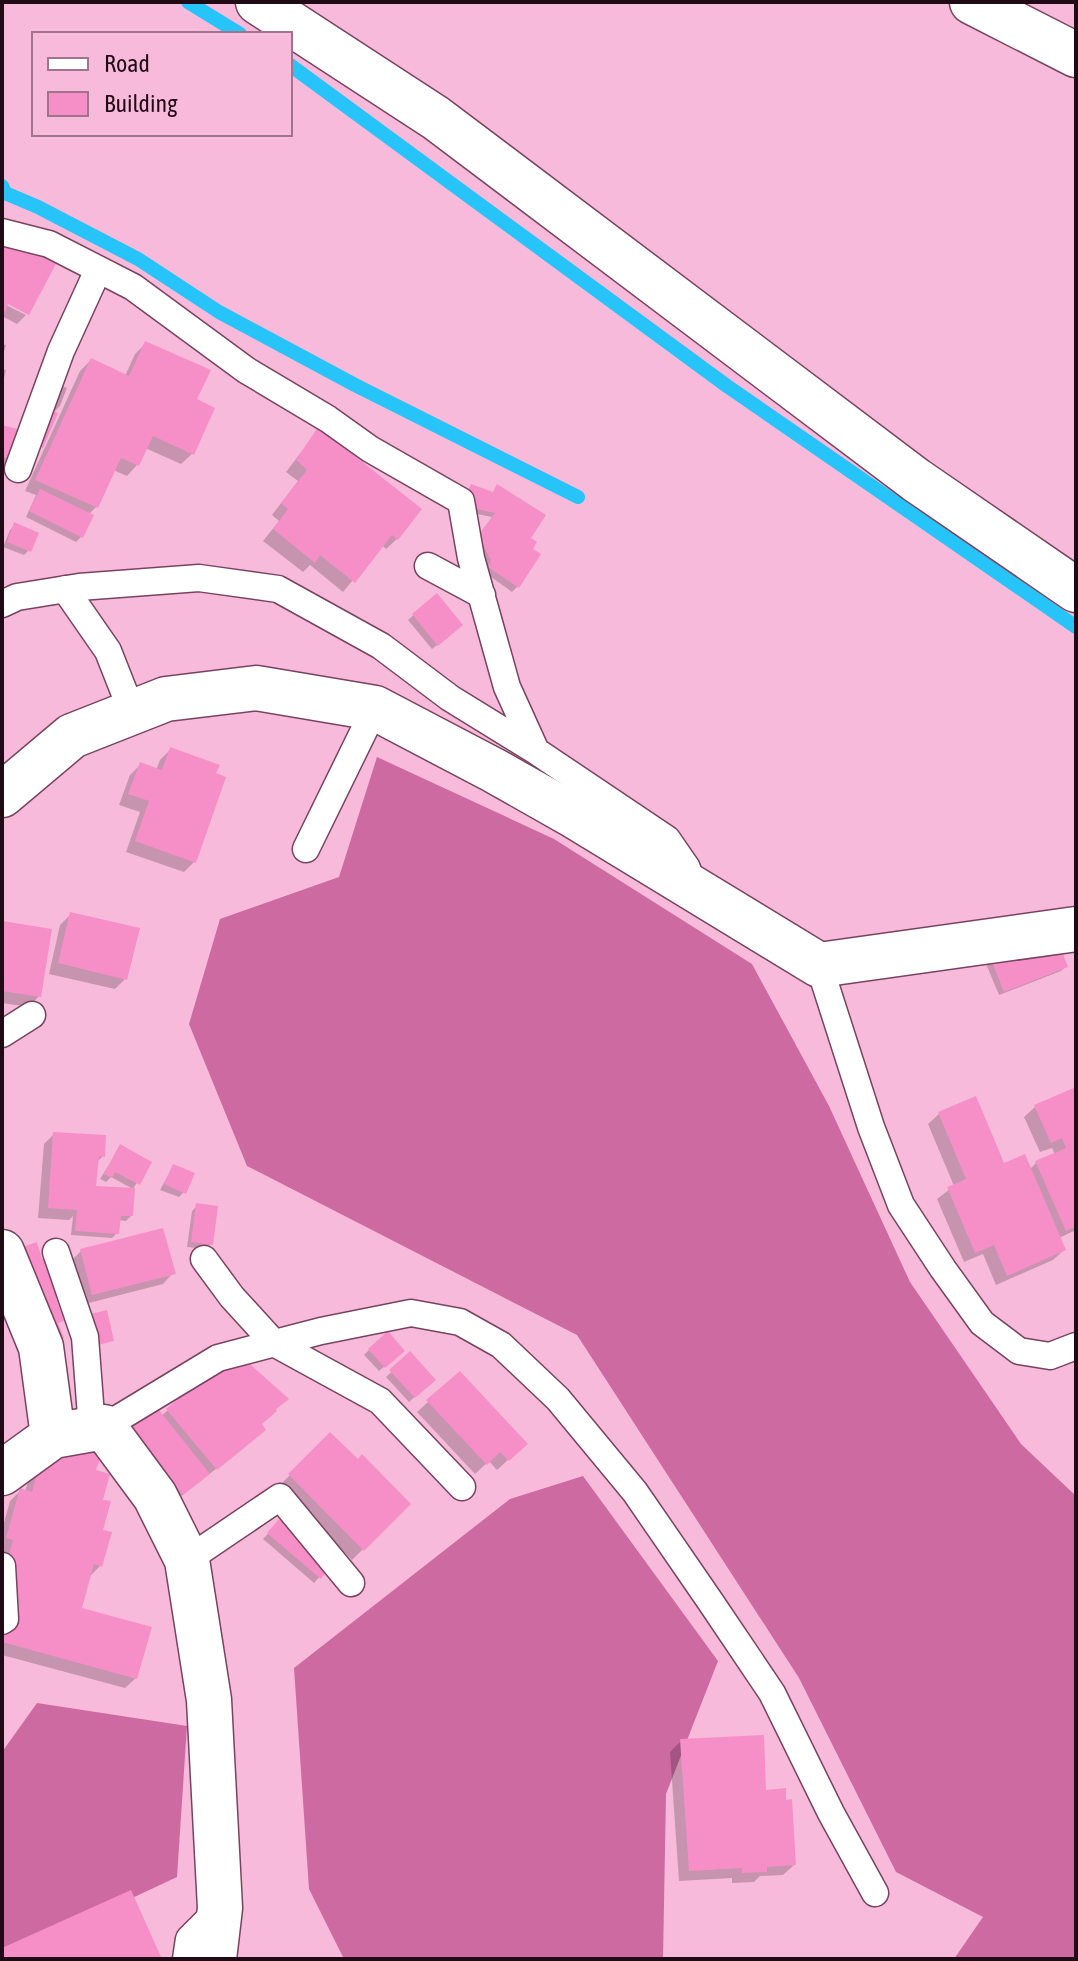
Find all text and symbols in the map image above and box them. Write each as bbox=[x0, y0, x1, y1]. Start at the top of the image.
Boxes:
legend bbox=[32, 32, 292, 136]
text: Road bbox=[104, 50, 150, 77]
text: Building bbox=[104, 90, 178, 117]

